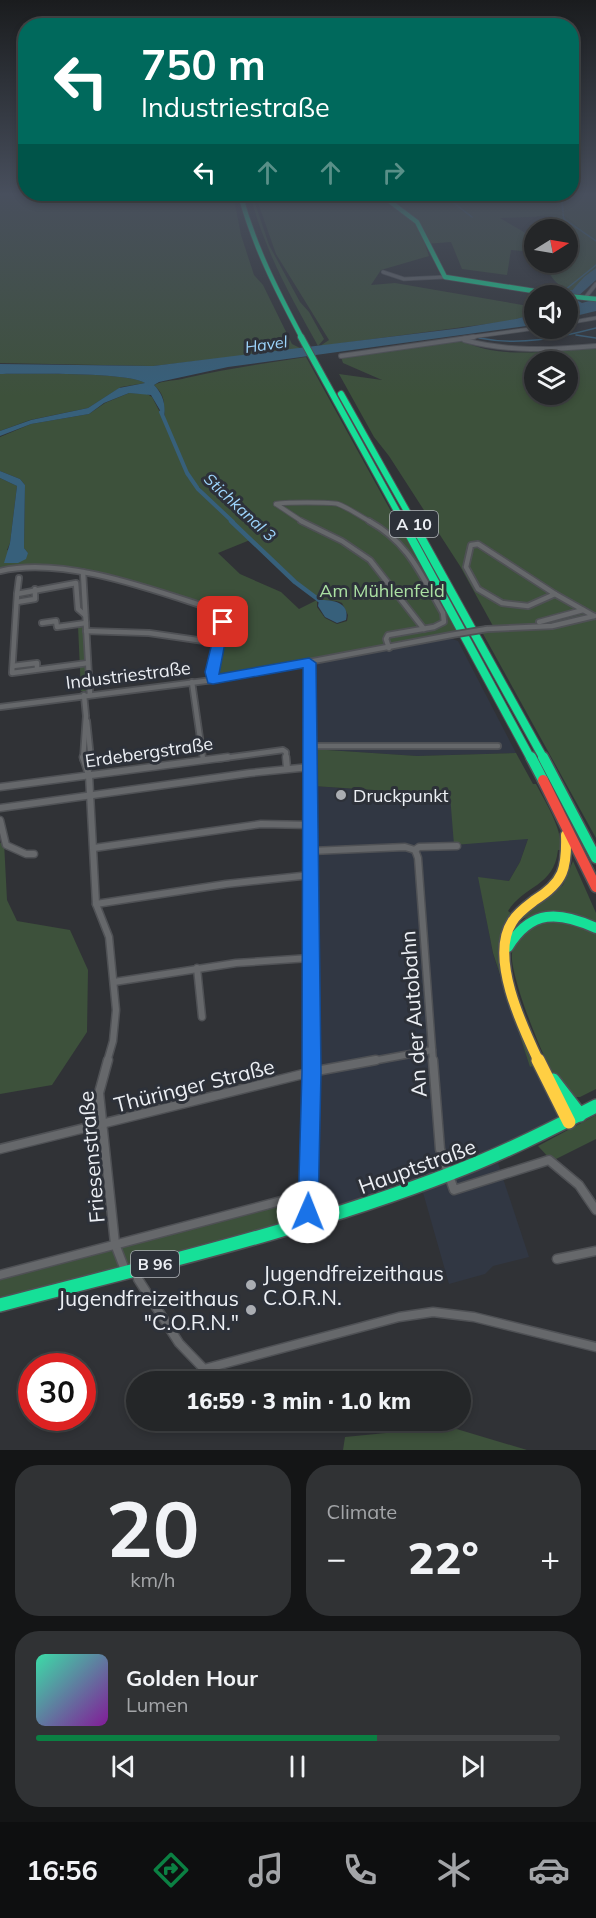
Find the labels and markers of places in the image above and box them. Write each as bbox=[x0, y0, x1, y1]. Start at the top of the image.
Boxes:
pin bbox=[197, 596, 248, 647]
place label: Druckpunkt bbox=[353, 784, 449, 807]
marker: Druckpunkt bbox=[334, 788, 348, 802]
place label: Jugendfreizeithaus C.O.R.N. bbox=[263, 1260, 444, 1310]
marker: Jugendfreizeithaus C.O.R.N. bbox=[244, 1278, 258, 1292]
place label: Jugendfreizeithaus "C.O.R.N." bbox=[58, 1285, 239, 1335]
marker: Jugendfreizeithaus "C.O.R.N." bbox=[244, 1303, 258, 1317]

